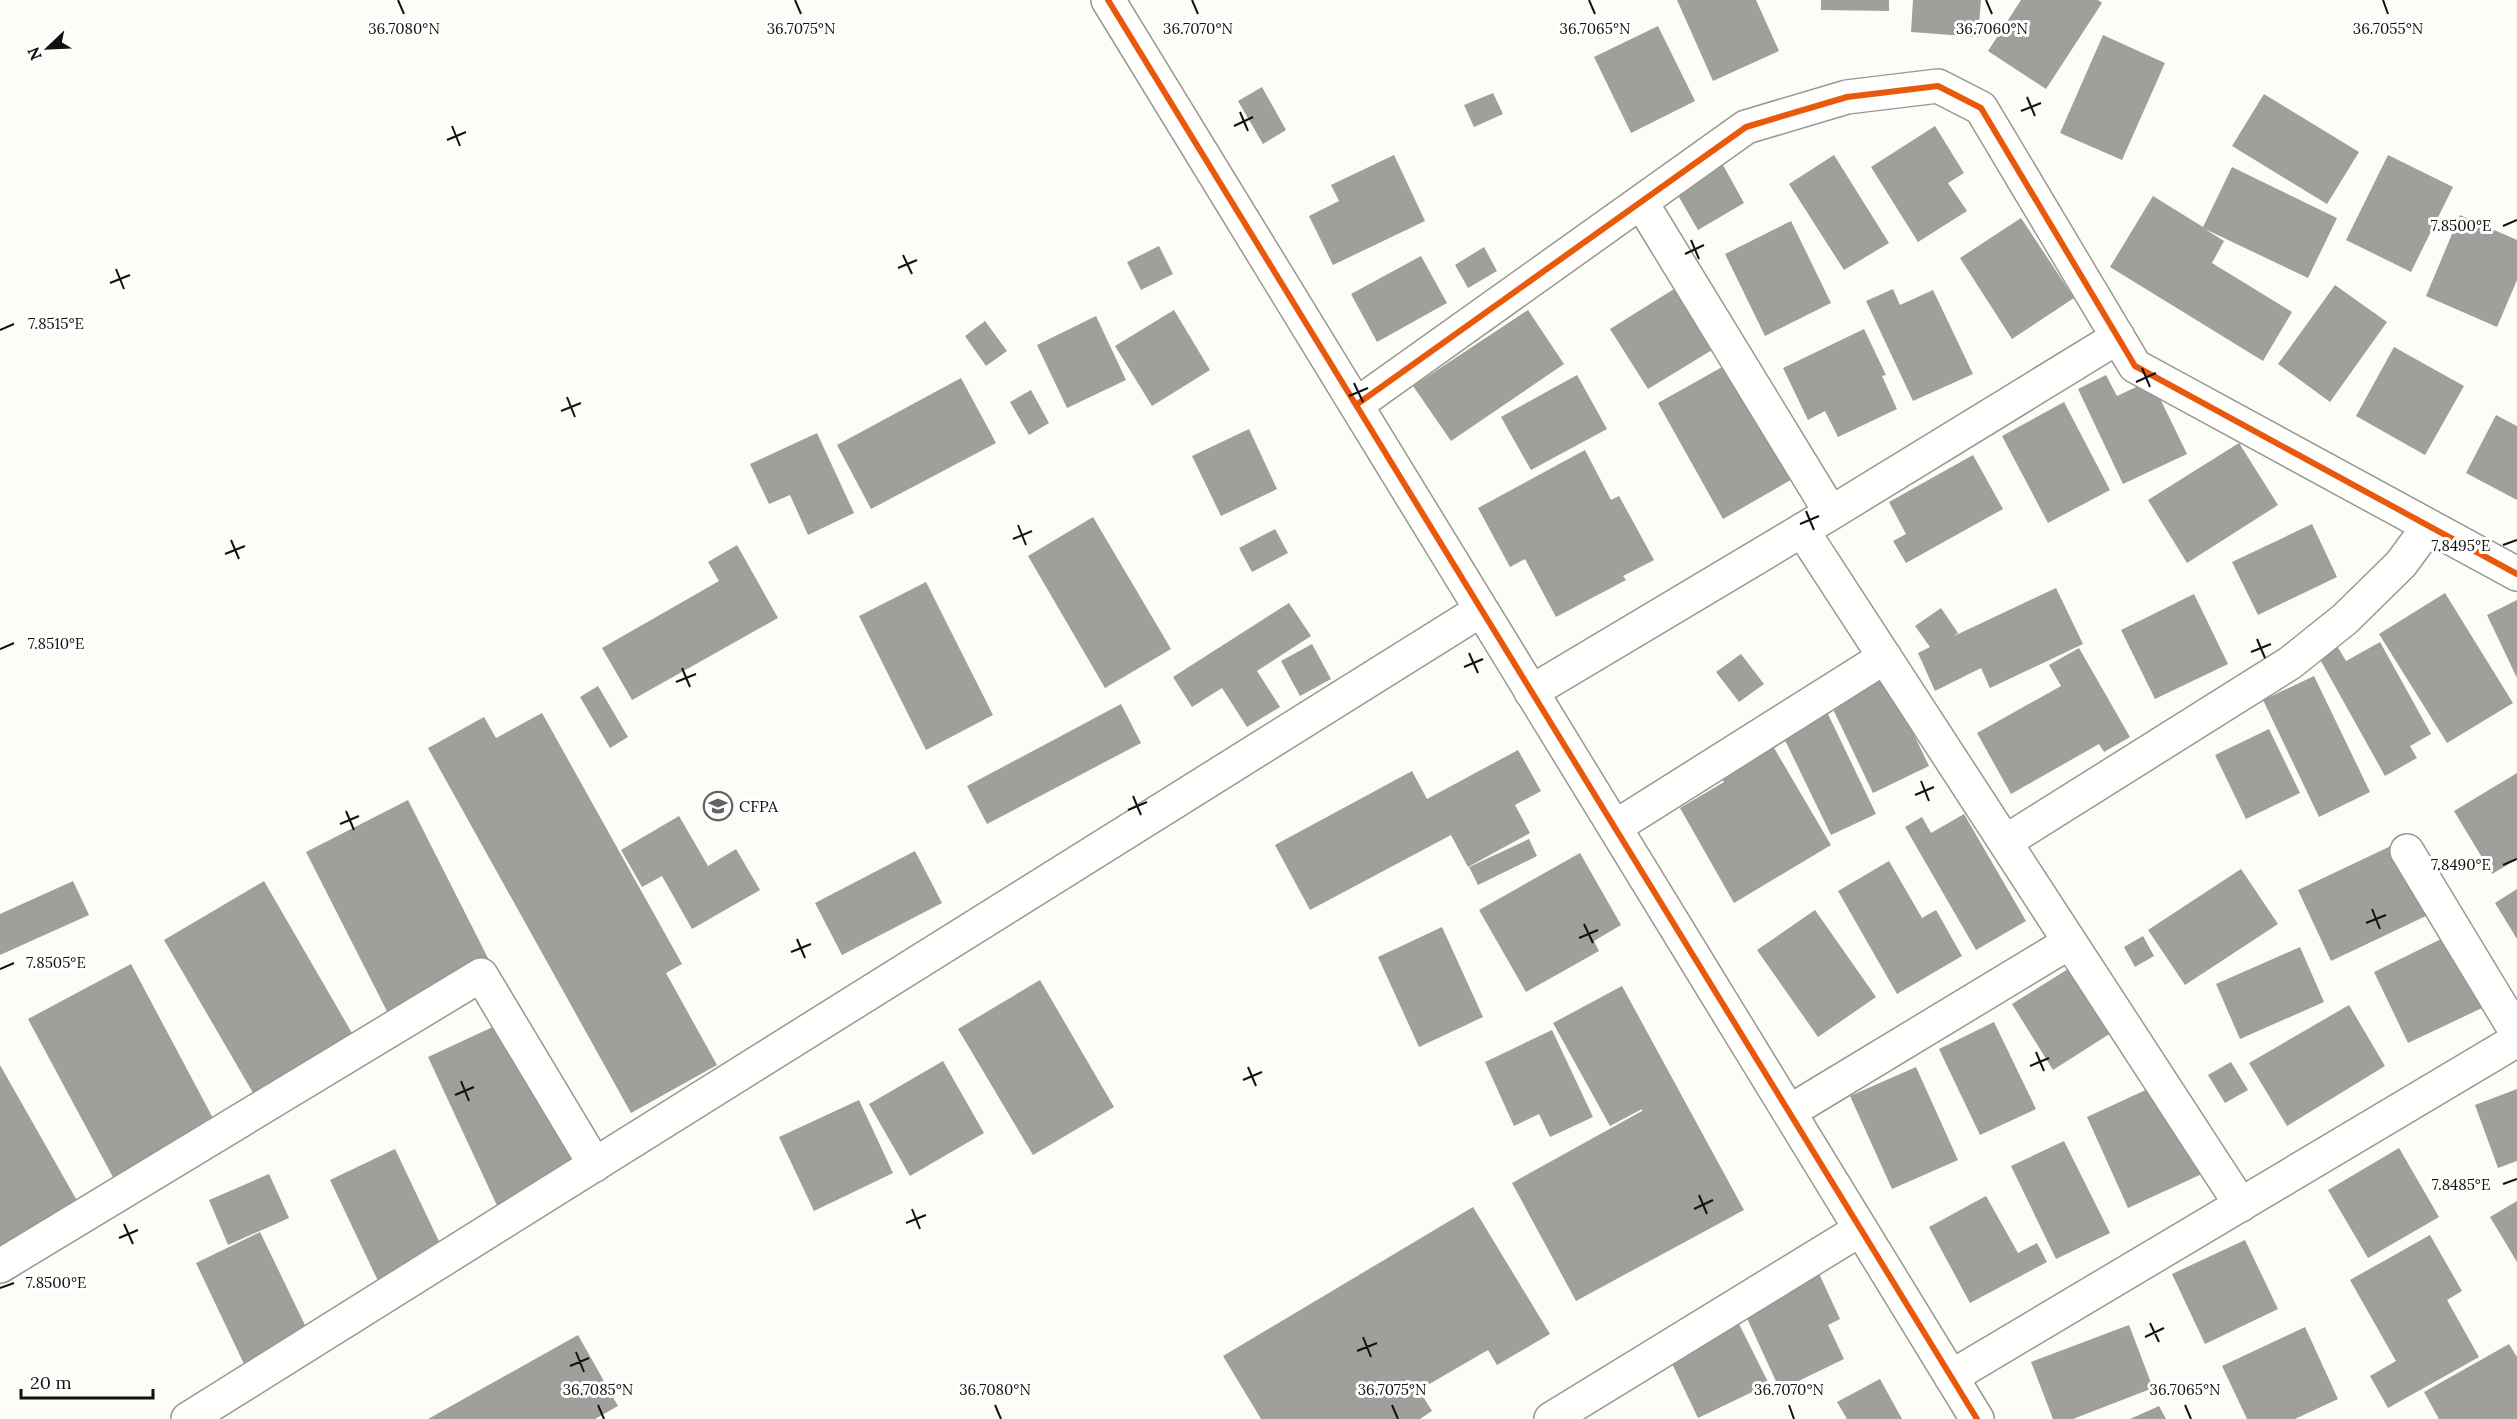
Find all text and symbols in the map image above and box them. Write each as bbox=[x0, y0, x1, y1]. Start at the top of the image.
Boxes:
north arrow bbox=[18, 18, 78, 78]
text: 36.7080°N bbox=[368, 19, 440, 38]
text: 36.7075°N bbox=[767, 19, 835, 38]
text: 36.7070°N bbox=[1163, 19, 1233, 38]
text: 36.7065°N bbox=[1560, 19, 1630, 38]
text: 36.7060°N bbox=[1956, 19, 2028, 38]
text: 36.7055°N bbox=[2353, 19, 2423, 38]
text: N bbox=[23, 44, 46, 63]
text: 7.8500°E bbox=[2431, 216, 2491, 235]
text: 7.8515°E bbox=[28, 314, 84, 333]
text: 7.8495°E bbox=[2432, 536, 2490, 555]
text: 7.8510°E bbox=[28, 634, 84, 653]
school or university icon: CFPA bbox=[702, 790, 734, 822]
place label: CFPA bbox=[739, 796, 779, 816]
text: 7.8490°E bbox=[2431, 855, 2491, 874]
text: 7.8505°E bbox=[26, 953, 86, 972]
text: 7.8485°E bbox=[2432, 1175, 2490, 1194]
text: 7.8500°E bbox=[26, 1273, 86, 1292]
scale bar bbox=[21, 1362, 153, 1400]
text: 20 m bbox=[30, 1371, 72, 1394]
text: 36.7085°N bbox=[563, 1380, 633, 1399]
text: 36.7080°N bbox=[959, 1380, 1031, 1399]
text: 36.7075°N bbox=[1358, 1380, 1426, 1399]
text: 36.7070°N bbox=[1754, 1380, 1824, 1399]
text: 36.7065°N bbox=[2150, 1380, 2220, 1399]

